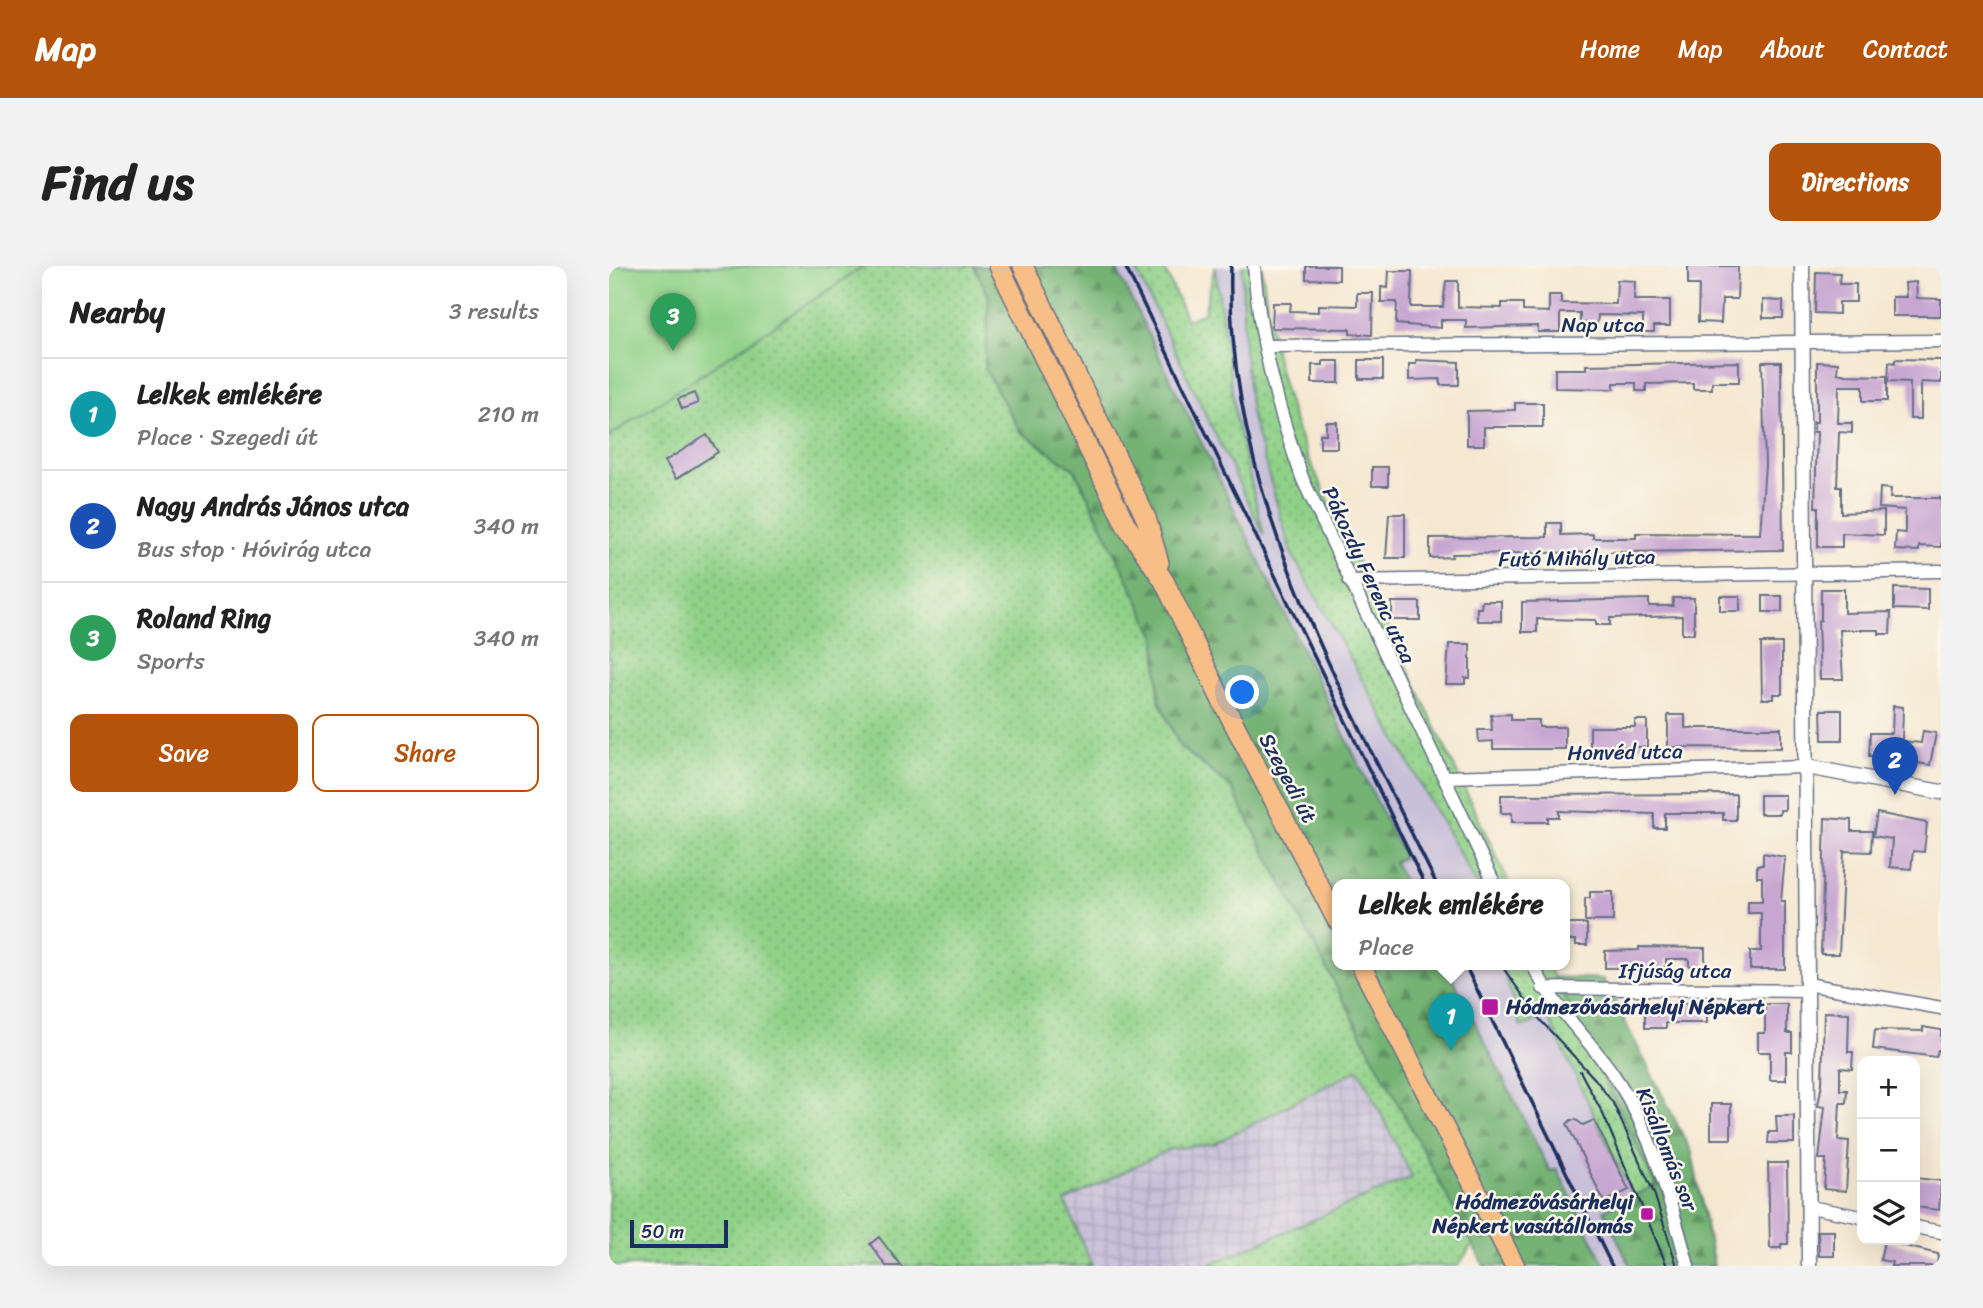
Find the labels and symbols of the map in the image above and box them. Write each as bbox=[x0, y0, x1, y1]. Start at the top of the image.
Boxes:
pin: 3 bbox=[650, 293, 696, 351]
street label: Nap utca bbox=[1561, 306, 1645, 344]
street label: Pákozdy Ferenc utca bbox=[1311, 480, 1427, 671]
street label: Futó Mihály utca bbox=[1498, 538, 1656, 578]
your location bbox=[1225, 675, 1259, 709]
street label: Szegedi út bbox=[1248, 726, 1328, 830]
street label: Honvéd utca bbox=[1567, 732, 1683, 772]
pin: 2 bbox=[1872, 737, 1918, 795]
street label: Ifjúság utca bbox=[1618, 952, 1732, 990]
place label: Hódmezővásárhelyi Népkert bbox=[1505, 988, 1765, 1026]
pin: 1 bbox=[1428, 993, 1474, 1051]
marker: Hódmezővásárhelyi Népkert bbox=[1480, 997, 1500, 1017]
street label: Kisállomás sor bbox=[1625, 1081, 1710, 1218]
place label: Hódmezővásárhelyi Népkert vasútállomás bbox=[1432, 1183, 1634, 1245]
marker: Hódmezővásárhelyi Népkert vasútállomás bbox=[1639, 1206, 1655, 1222]
scale bar bbox=[630, 1217, 728, 1249]

